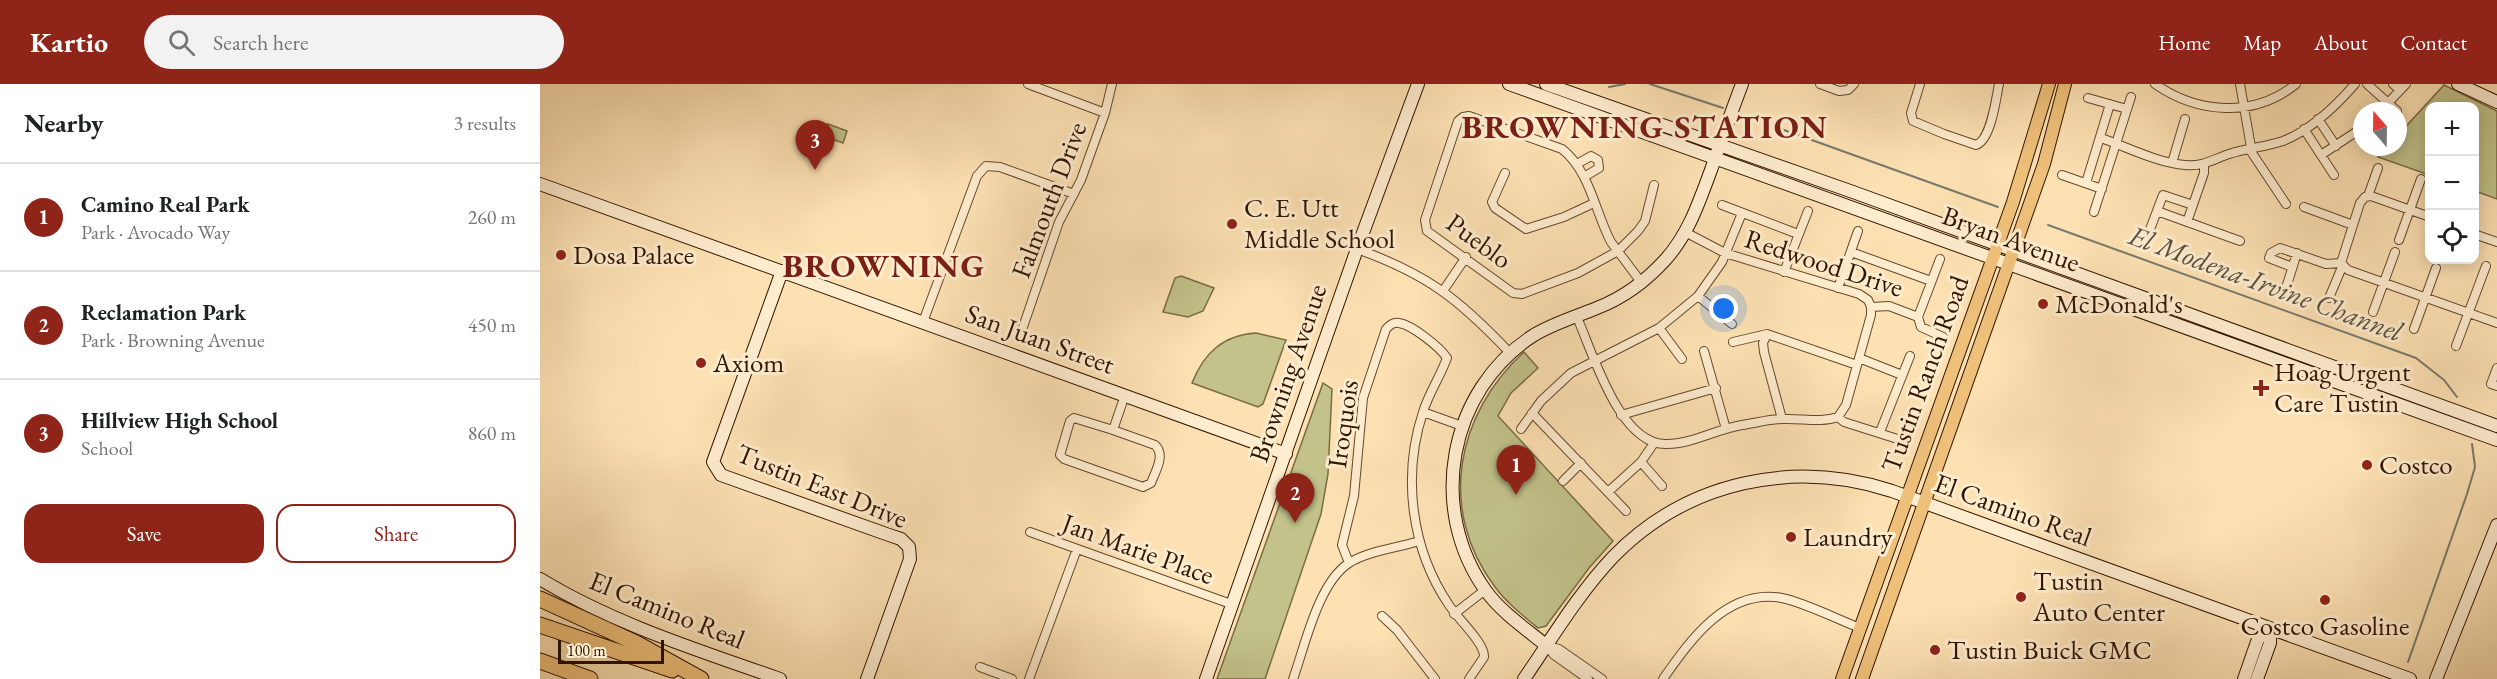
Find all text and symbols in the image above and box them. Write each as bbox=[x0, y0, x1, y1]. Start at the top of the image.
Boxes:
search box bbox=[144, 15, 564, 69]
text: Kartio bbox=[30, 24, 108, 60]
icon: search bbox=[165, 26, 198, 59]
text: Search here bbox=[213, 28, 309, 57]
text: Home bbox=[2158, 29, 2210, 56]
text: Map bbox=[2243, 29, 2281, 56]
text: About bbox=[2314, 29, 2367, 56]
text: Contact bbox=[2400, 29, 2467, 56]
north arrow bbox=[2353, 102, 2407, 156]
map controls bbox=[2425, 102, 2479, 264]
button: + bbox=[2425, 102, 2479, 156]
district label: BROWNING STATION bbox=[1462, 105, 1828, 148]
text: Nearby bbox=[24, 106, 104, 140]
text: 3 results bbox=[453, 110, 516, 136]
street label: Falmouth Drive bbox=[1003, 117, 1094, 283]
pin: 3 bbox=[796, 120, 834, 170]
button: − bbox=[2425, 156, 2479, 210]
text: Camino Real Park bbox=[81, 190, 250, 219]
place label: C. E. Utt Middle School bbox=[1244, 190, 1395, 256]
street label: Bryan Avenue bbox=[1937, 197, 2085, 280]
text: 1 bbox=[38, 204, 49, 230]
text: 260 m bbox=[468, 204, 516, 230]
street label: Pueblo bbox=[1439, 205, 1519, 276]
button: locate bbox=[2425, 210, 2479, 264]
water label: El Modena-Irvine Channel bbox=[2123, 216, 2409, 350]
marker: C. E. Utt Middle School bbox=[1225, 217, 1239, 231]
text: Park · Avocado Way bbox=[81, 219, 230, 245]
street label: Redwood Drive bbox=[1741, 220, 1908, 305]
place label: Dosa Palace bbox=[573, 237, 694, 272]
district label: BROWNING bbox=[782, 244, 986, 287]
marker: Dosa Palace bbox=[554, 248, 568, 262]
street label: Tustin Ranch Road bbox=[1873, 270, 1976, 477]
street label: Browning Avenue bbox=[1241, 279, 1334, 467]
place label: McDonald's bbox=[2055, 286, 2183, 321]
your location bbox=[1709, 294, 1738, 323]
street label: San Juan Street bbox=[961, 295, 1120, 382]
marker: McDonald's bbox=[2036, 297, 2050, 311]
text: Reclamation Park bbox=[81, 298, 246, 327]
text: 2 bbox=[38, 312, 49, 338]
text: 450 m bbox=[468, 312, 516, 338]
text: Park · Browning Avenue bbox=[81, 327, 265, 353]
place label: Axiom bbox=[712, 345, 784, 380]
place label: Hoag Urgent Care Tustin bbox=[2274, 354, 2411, 420]
marker: Axiom bbox=[694, 356, 708, 370]
street label: Iroquois bbox=[1319, 378, 1366, 470]
marker: Hoag Urgent Care Tustin bbox=[2252, 379, 2270, 397]
text: Hillview High School bbox=[81, 406, 278, 435]
text: 3 bbox=[38, 420, 49, 446]
text: 860 m bbox=[468, 420, 516, 446]
text: School bbox=[81, 435, 133, 461]
street label: Tustin East Drive bbox=[732, 435, 913, 536]
pin: 1 bbox=[1496, 446, 1536, 495]
place label: Costco bbox=[2379, 447, 2453, 482]
marker: Costco bbox=[2360, 458, 2374, 472]
street label: El Camino Real bbox=[1930, 465, 2097, 554]
pin: 2 bbox=[1276, 474, 1314, 523]
button: Save bbox=[24, 504, 264, 563]
button: Share bbox=[276, 504, 516, 563]
street label: Jan Marie Place bbox=[1056, 504, 1219, 592]
place label: Laundry bbox=[1803, 519, 1893, 554]
marker: Laundry bbox=[1784, 530, 1798, 544]
street label: El Camino Real bbox=[584, 562, 750, 657]
place label: Tustin Auto Center bbox=[2032, 563, 2165, 629]
marker: Tustin Auto Center bbox=[2014, 590, 2028, 604]
marker: Costco Gasoline bbox=[2318, 593, 2332, 607]
place label: Costco Gasoline bbox=[2241, 608, 2409, 643]
place label: Tustin Buick GMC bbox=[1947, 632, 2152, 667]
scale bar bbox=[558, 637, 664, 664]
text: 100 m bbox=[567, 640, 606, 661]
marker: Tustin Buick GMC bbox=[1928, 643, 1942, 657]

